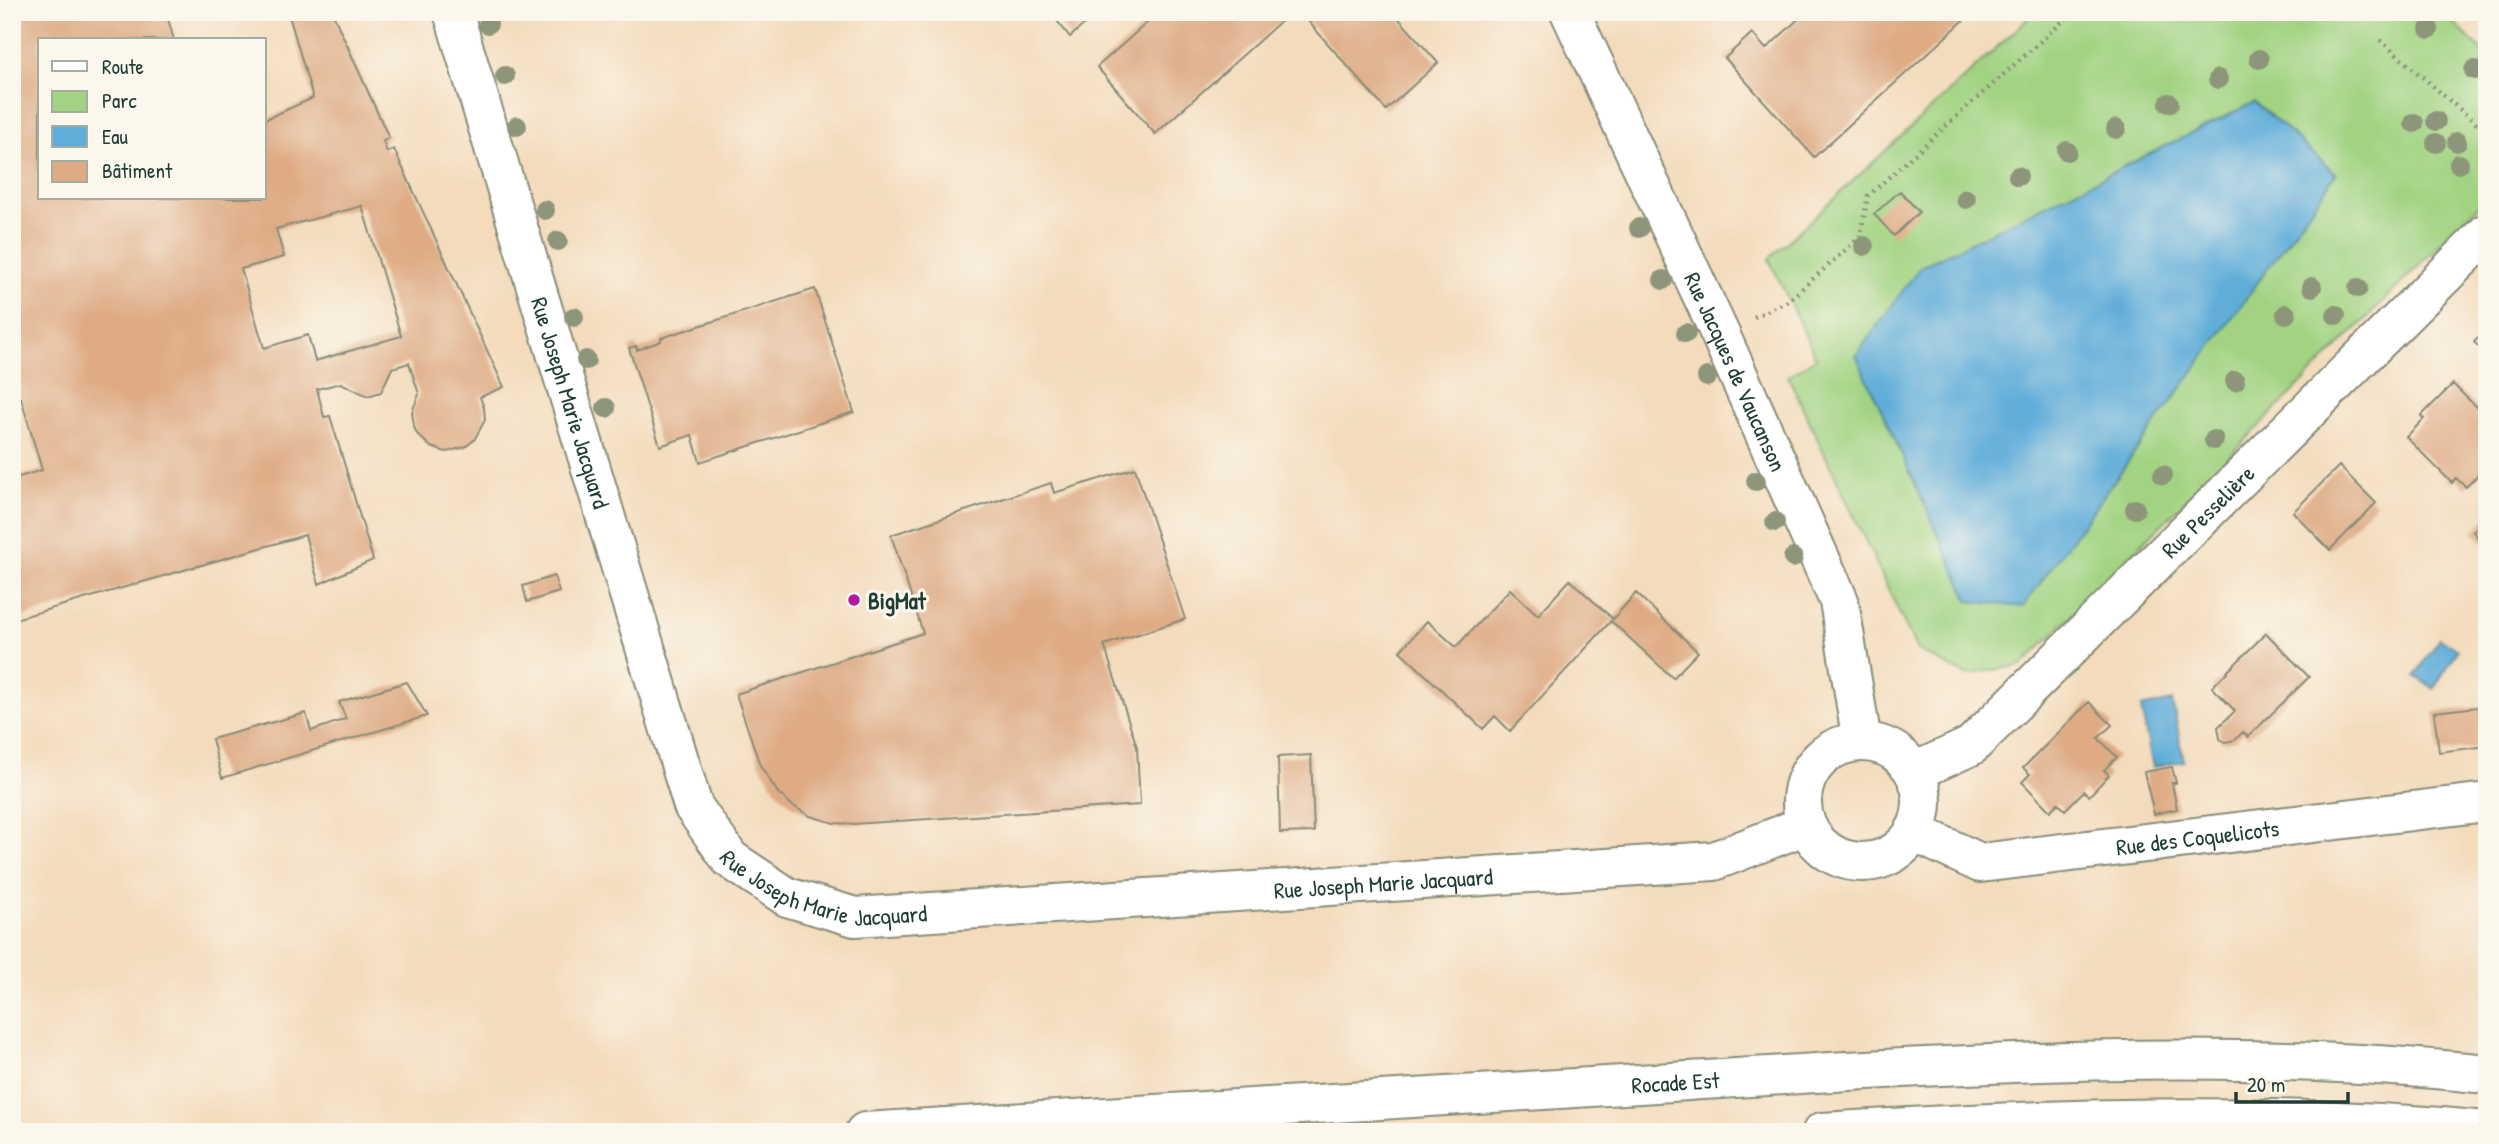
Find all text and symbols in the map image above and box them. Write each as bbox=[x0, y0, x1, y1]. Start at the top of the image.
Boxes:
legend bbox=[38, 38, 266, 200]
text: Route bbox=[102, 52, 144, 81]
text: Parc bbox=[102, 86, 137, 115]
text: Eau bbox=[102, 122, 129, 151]
text: Bâtiment bbox=[102, 156, 173, 185]
street label: Rue Jacques de Vaucanson bbox=[1678, 267, 1795, 476]
street label: Rue Joseph Marie Jacquard bbox=[525, 293, 618, 512]
street label: Rue Pesselière bbox=[2154, 458, 2261, 564]
place label: BigMat bbox=[868, 585, 927, 617]
marker: BigMat bbox=[846, 592, 862, 608]
street label: Rue des Coquelicots bbox=[2114, 812, 2281, 862]
street label: Rue Joseph Marie Jacquard bbox=[713, 844, 928, 933]
street label: Rue Joseph Marie Jacquard bbox=[1273, 860, 1494, 905]
scale bar bbox=[2236, 1060, 2348, 1104]
street label: Rocade Est bbox=[1631, 1063, 1721, 1100]
text: 20 m bbox=[2247, 1070, 2285, 1099]

